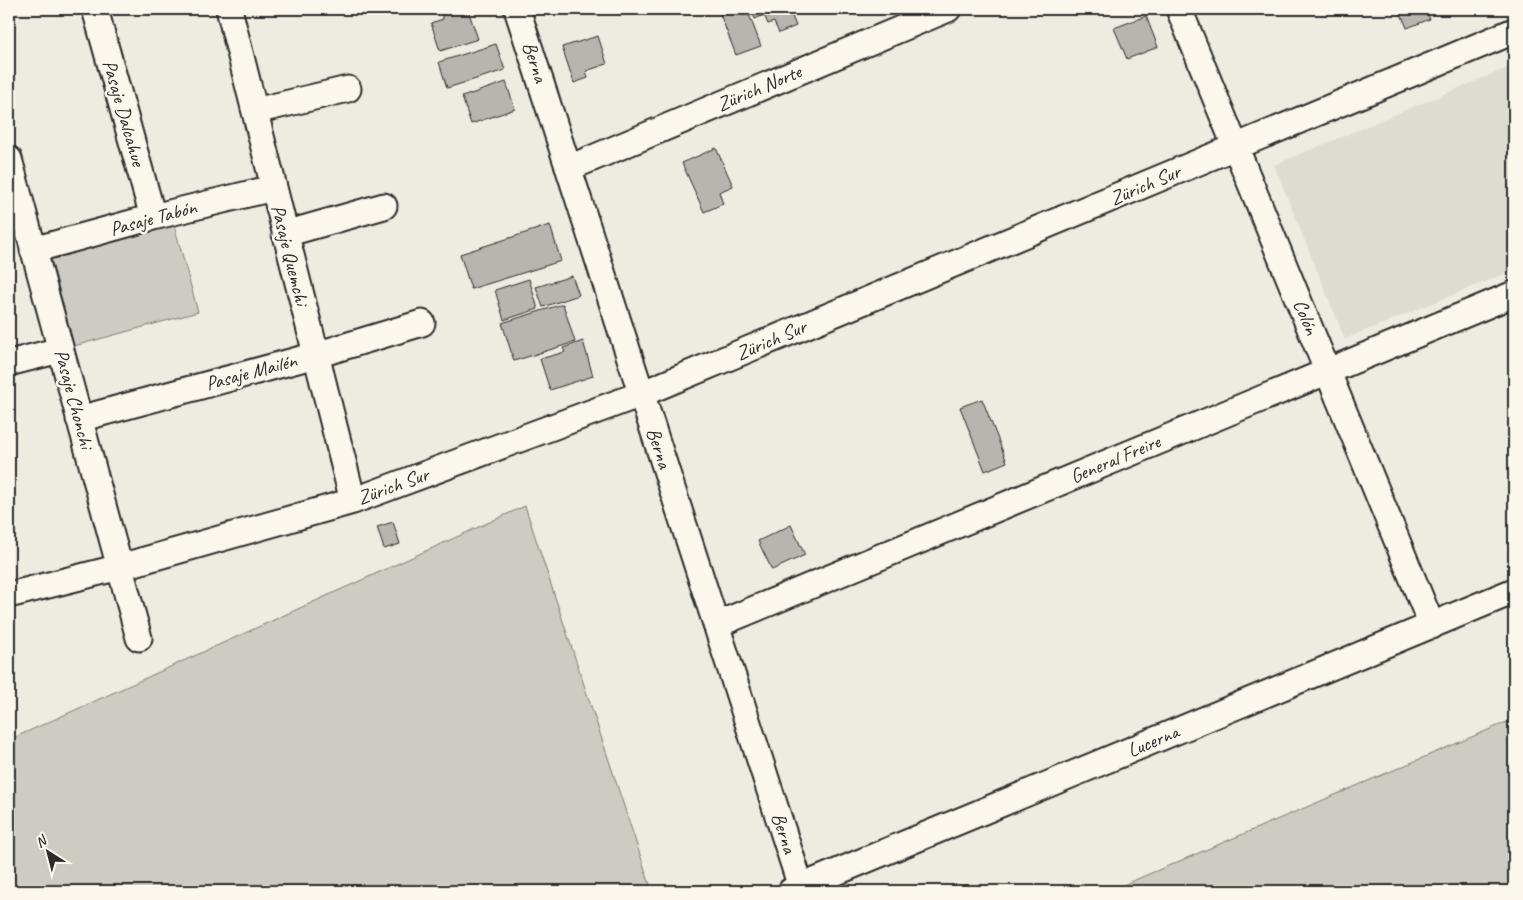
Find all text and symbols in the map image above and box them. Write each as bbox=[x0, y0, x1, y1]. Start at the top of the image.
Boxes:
street label: Berna bbox=[517, 39, 554, 87]
street label: Pasaje Dalcahue bbox=[97, 57, 151, 170]
street label: Zürich Norte bbox=[713, 58, 806, 117]
street label: Zürich Sur bbox=[1106, 158, 1186, 211]
street label: Pasaje Tabón bbox=[107, 194, 200, 242]
street label: Pasaje Quemchi bbox=[265, 202, 315, 310]
street label: Colón bbox=[1288, 296, 1325, 339]
street label: Zürich Sur bbox=[732, 313, 812, 366]
street label: Pasaje Chonchi bbox=[49, 347, 100, 454]
street label: Pasaje Mailén bbox=[203, 348, 300, 396]
street label: Berna bbox=[641, 425, 678, 473]
street label: General Freire bbox=[1066, 428, 1165, 489]
street label: Zürich Sur bbox=[354, 461, 434, 510]
street label: Lucerna bbox=[1124, 718, 1184, 763]
street label: Berna bbox=[766, 810, 803, 858]
north arrow bbox=[22, 828, 72, 878]
text: N bbox=[32, 831, 51, 851]

